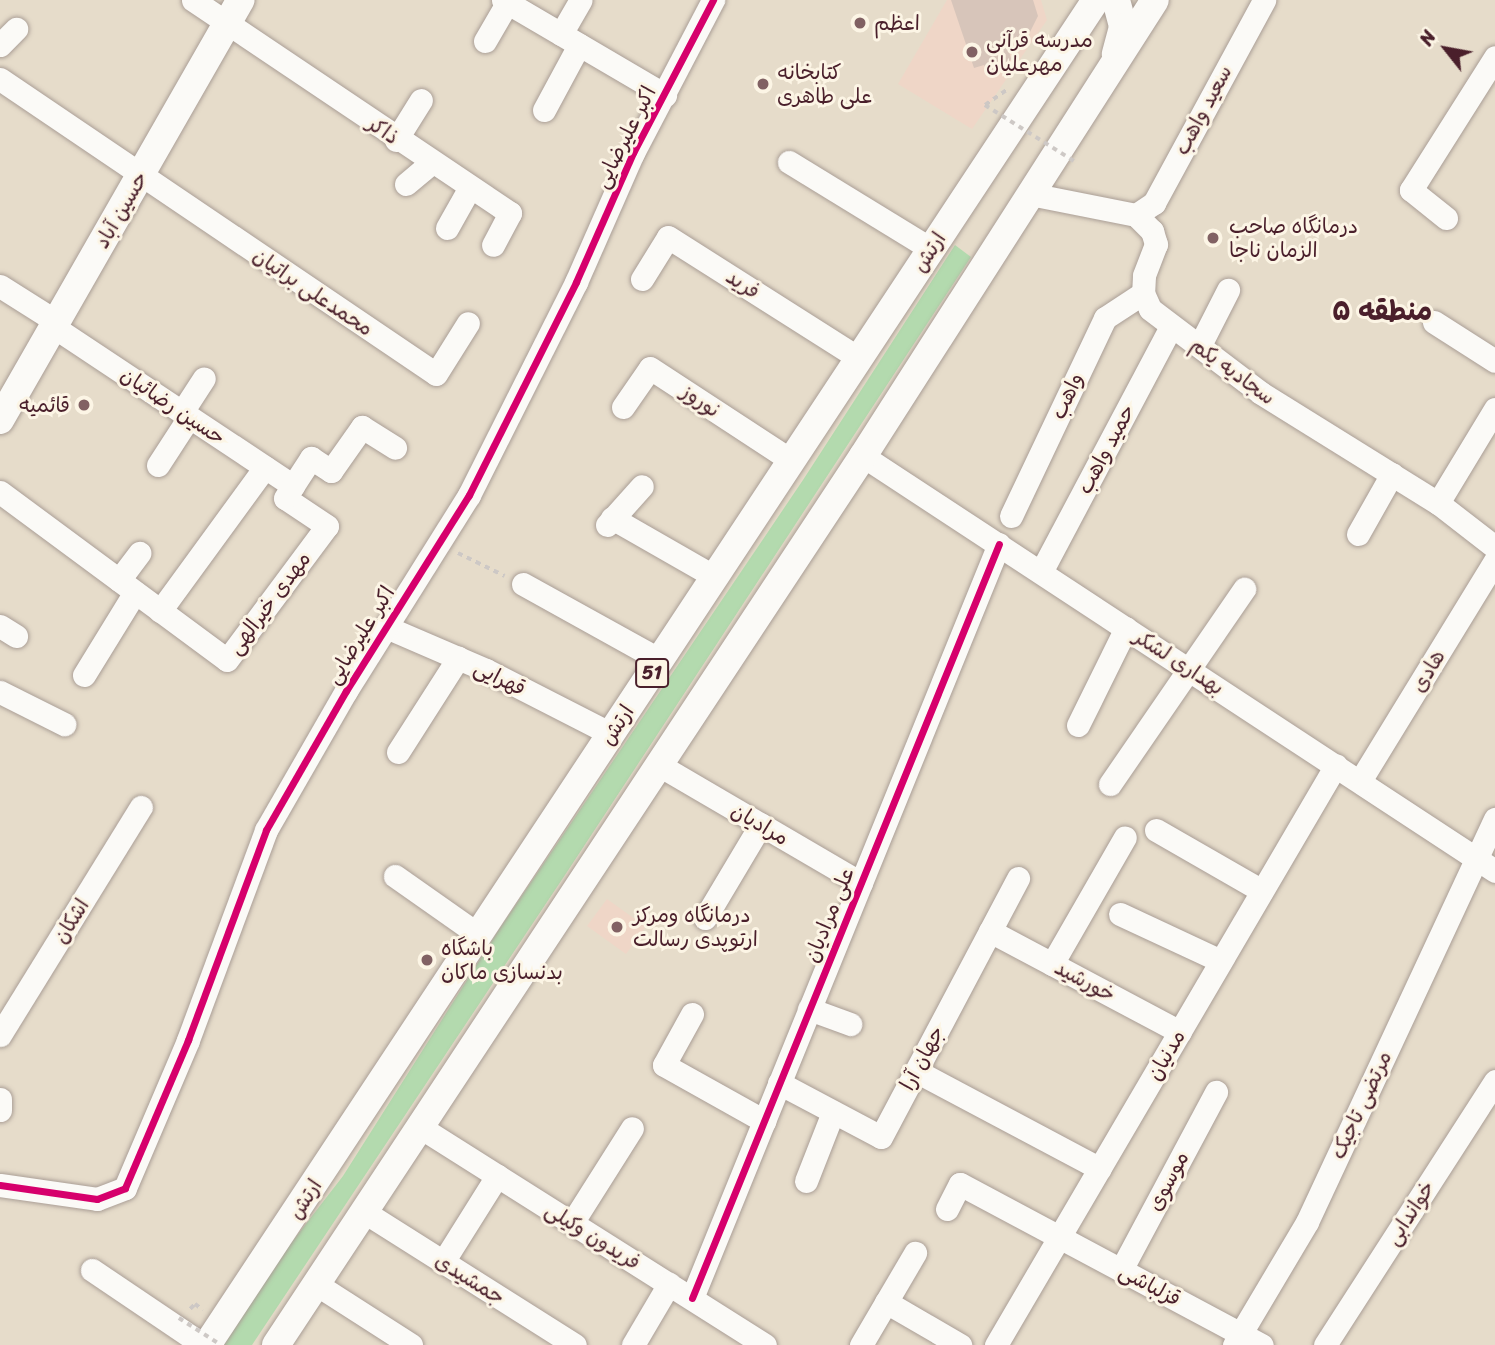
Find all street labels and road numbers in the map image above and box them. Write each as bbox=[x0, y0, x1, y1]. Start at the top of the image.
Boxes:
street label: سعید واهب bbox=[1169, 61, 1237, 159]
street label: اکبر علیرضایی bbox=[589, 82, 661, 192]
street label: ذاکر bbox=[362, 110, 404, 150]
street label: حسین آباد bbox=[89, 167, 153, 253]
street label: ارتش bbox=[907, 227, 951, 277]
street label: محمدعلی براتیان bbox=[248, 243, 378, 341]
street label: فرید bbox=[721, 264, 765, 304]
street label: سجادیه یکم bbox=[1186, 332, 1280, 410]
street label: حسین رضائیان bbox=[116, 362, 230, 450]
street label: واهب bbox=[1045, 369, 1089, 423]
street label: نوروز bbox=[676, 379, 726, 423]
street label: حمید واهب bbox=[1072, 400, 1140, 498]
street label: مهدی خیرالهی bbox=[222, 546, 316, 660]
street label: اکبر علیرضایی bbox=[320, 581, 400, 689]
street label: بهداری لشکر bbox=[1129, 624, 1229, 700]
street label: هادی bbox=[1406, 645, 1450, 697]
street label: قهرایی bbox=[470, 655, 530, 701]
road number: 51 bbox=[634, 658, 670, 688]
street label: ارتش bbox=[595, 700, 639, 750]
street label: مرادیان bbox=[727, 798, 793, 850]
street label: علی مرادیان bbox=[799, 864, 859, 966]
street label: اشکان bbox=[48, 894, 94, 948]
street label: خورشید bbox=[1050, 955, 1120, 1007]
street label: جهان آرا bbox=[895, 1021, 949, 1095]
street label: مدنیان bbox=[1141, 1025, 1191, 1085]
street label: مرتضی تاجیک bbox=[1325, 1047, 1397, 1163]
street label: موسوی bbox=[1142, 1147, 1194, 1215]
street label: ارتش bbox=[283, 1174, 327, 1224]
street label: خواندابی bbox=[1380, 1176, 1440, 1250]
street label: فریدون وکیلی bbox=[541, 1197, 645, 1275]
street label: جمشیدی bbox=[430, 1248, 510, 1310]
street label: قزلباشی bbox=[1115, 1258, 1185, 1312]

